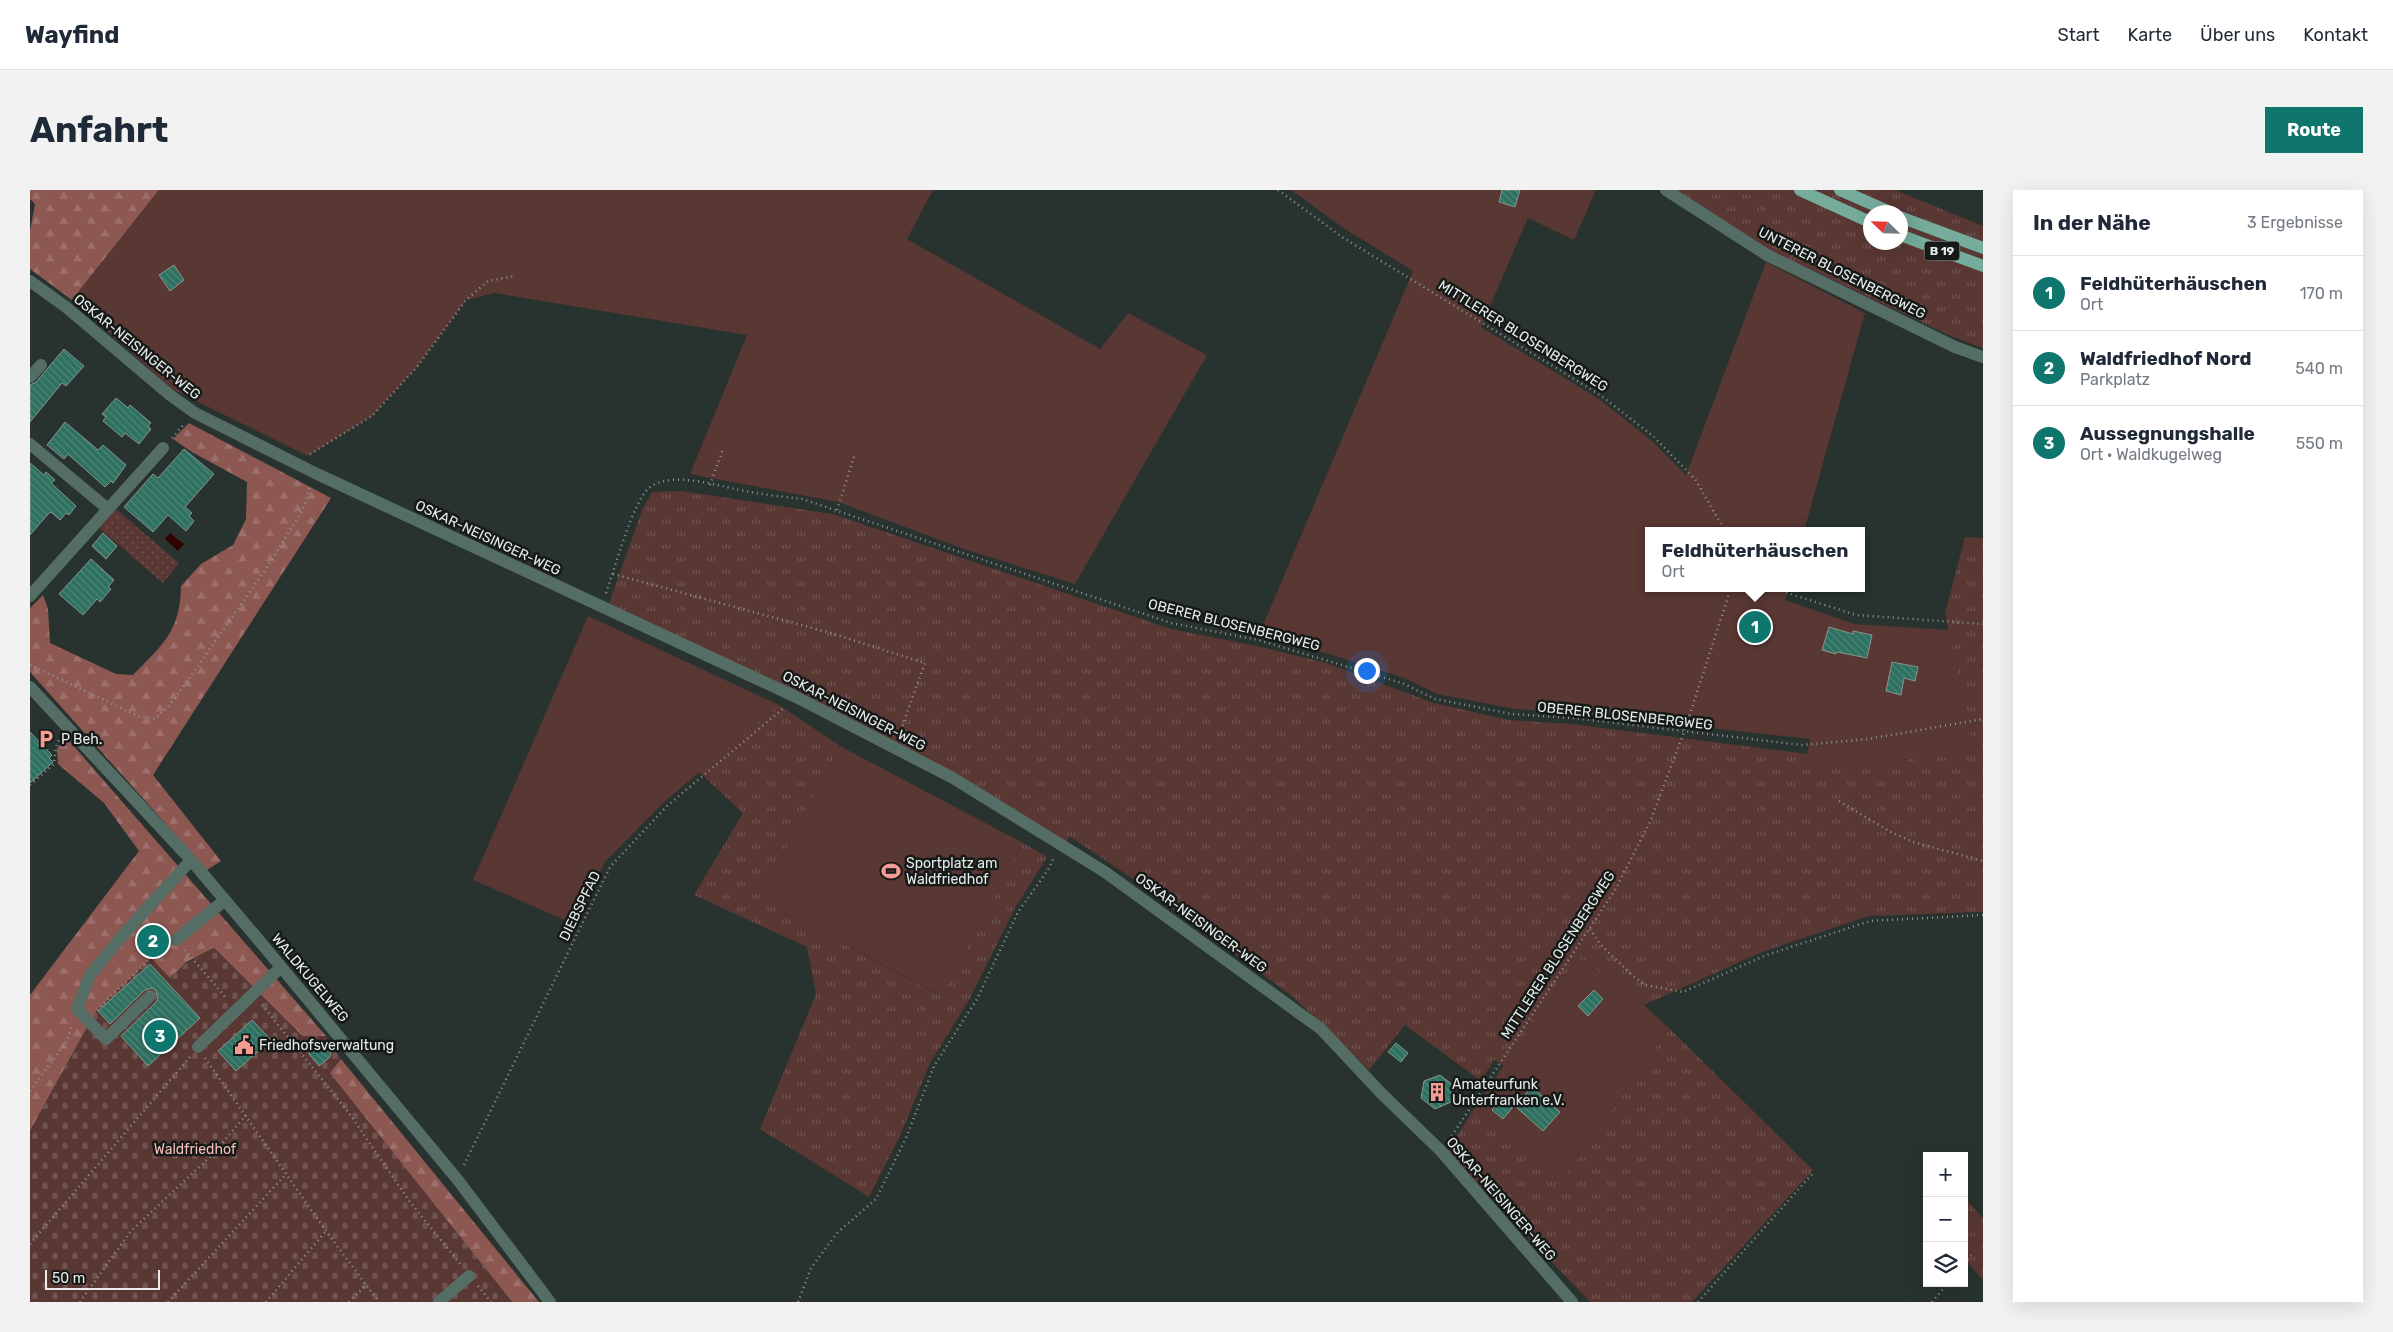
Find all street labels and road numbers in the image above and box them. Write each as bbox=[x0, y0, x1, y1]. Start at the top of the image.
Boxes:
street label: UNTERER BLOSENBERGWEG bbox=[1756, 223, 1928, 323]
road number: B 19 bbox=[1924, 241, 1960, 260]
street label: MITTLERER BLOSENBERGWEG bbox=[1435, 277, 1611, 395]
street label: OSKAR-NEISINGER-WEG bbox=[70, 291, 204, 403]
street label: OSKAR-NEISINGER-WEG bbox=[413, 497, 563, 579]
street label: OBERER BLOSENBERGWEG bbox=[1146, 595, 1322, 655]
street label: OSKAR-NEISINGER-WEG bbox=[780, 667, 928, 755]
street label: OBERER BLOSENBERGWEG bbox=[1536, 698, 1714, 734]
street label: DIEBSPFAD bbox=[556, 868, 604, 944]
street label: MITTLERER BLOSENBERGWEG bbox=[1497, 868, 1619, 1042]
street label: OSKAR-NEISINGER-WEG bbox=[1132, 870, 1270, 976]
street label: WALDKUGELWEG bbox=[268, 930, 352, 1026]
street label: OSKAR-NEISINGER-WEG bbox=[1443, 1134, 1559, 1264]

